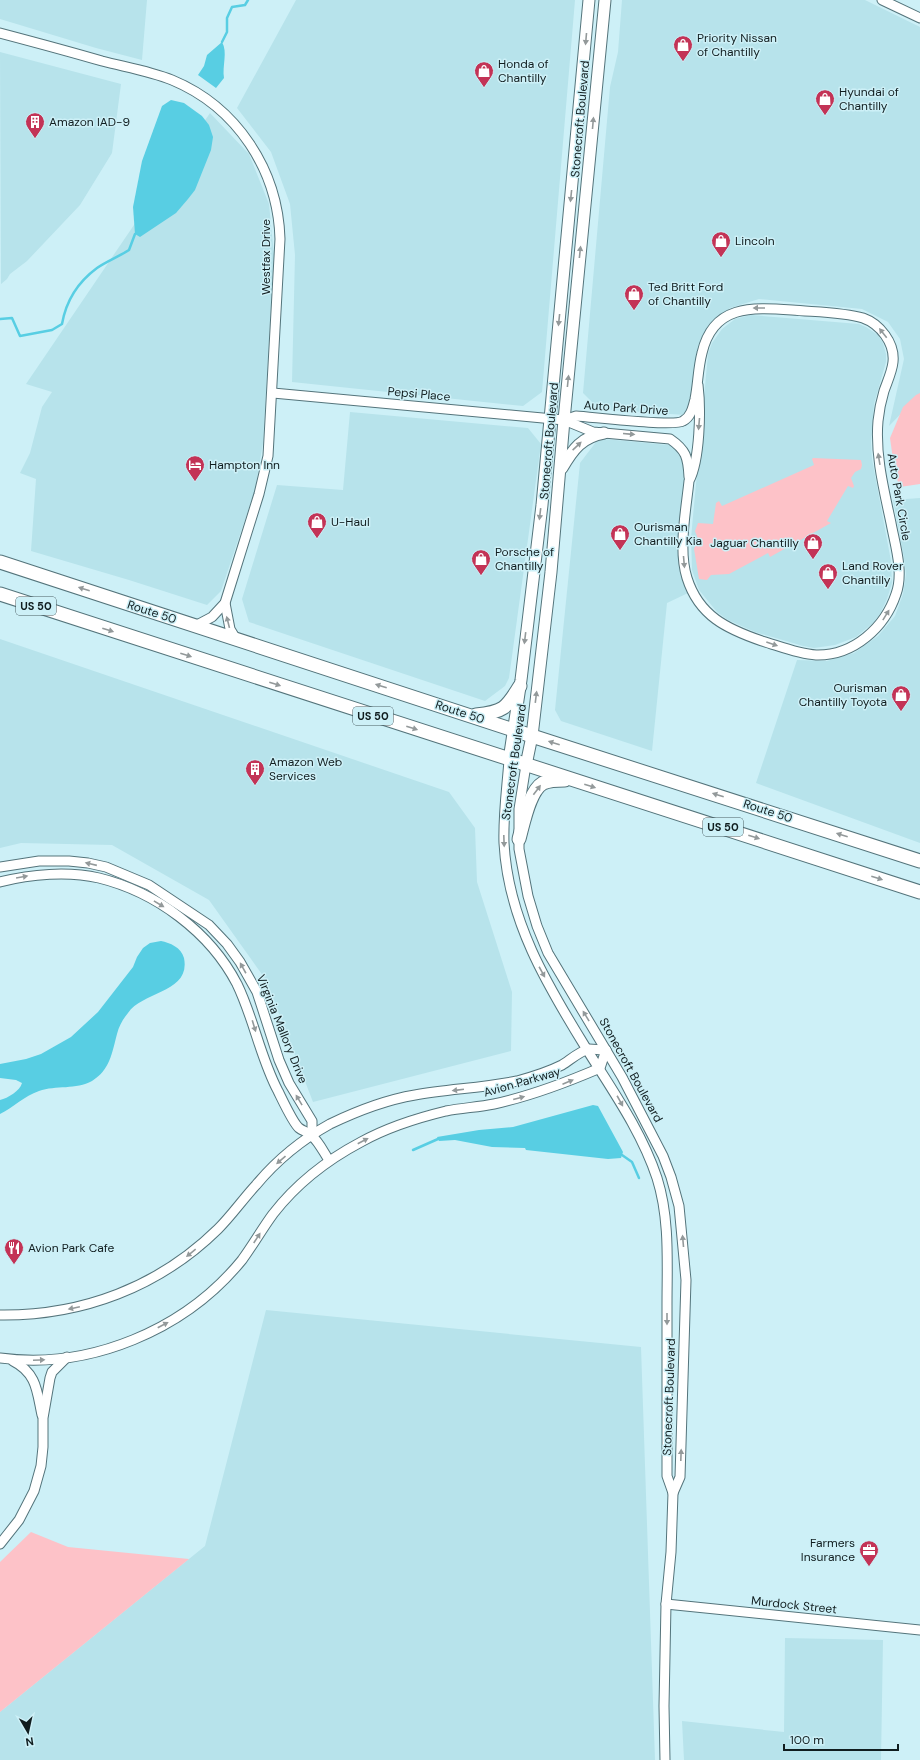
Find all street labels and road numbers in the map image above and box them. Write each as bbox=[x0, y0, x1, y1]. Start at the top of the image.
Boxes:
street label: Stonecroft Boulevard bbox=[567, 60, 593, 178]
street label: Westfax Drive bbox=[258, 219, 274, 295]
street label: Stonecroft Boulevard bbox=[536, 382, 562, 500]
street label: Pepsi Place bbox=[387, 383, 451, 405]
street label: Auto Park Drive bbox=[583, 397, 669, 419]
street label: Auto Park Circle bbox=[883, 452, 915, 542]
road number: US 50 bbox=[16, 597, 56, 615]
street label: Route 50 bbox=[125, 597, 179, 627]
street label: Route 50 bbox=[433, 697, 487, 727]
street label: Stonecroft Boulevard bbox=[498, 703, 530, 821]
road number: US 50 bbox=[353, 707, 393, 725]
street label: Route 50 bbox=[741, 796, 795, 826]
road number: US 50 bbox=[703, 818, 743, 836]
street label: Virginia Mallory Drive bbox=[253, 972, 311, 1086]
street label: Stonecroft Boulevard bbox=[596, 1015, 666, 1125]
street label: Avion Parkway bbox=[482, 1063, 563, 1101]
street label: Stonecroft Boulevard bbox=[659, 1338, 679, 1456]
street label: Murdock Street bbox=[750, 1593, 838, 1617]

